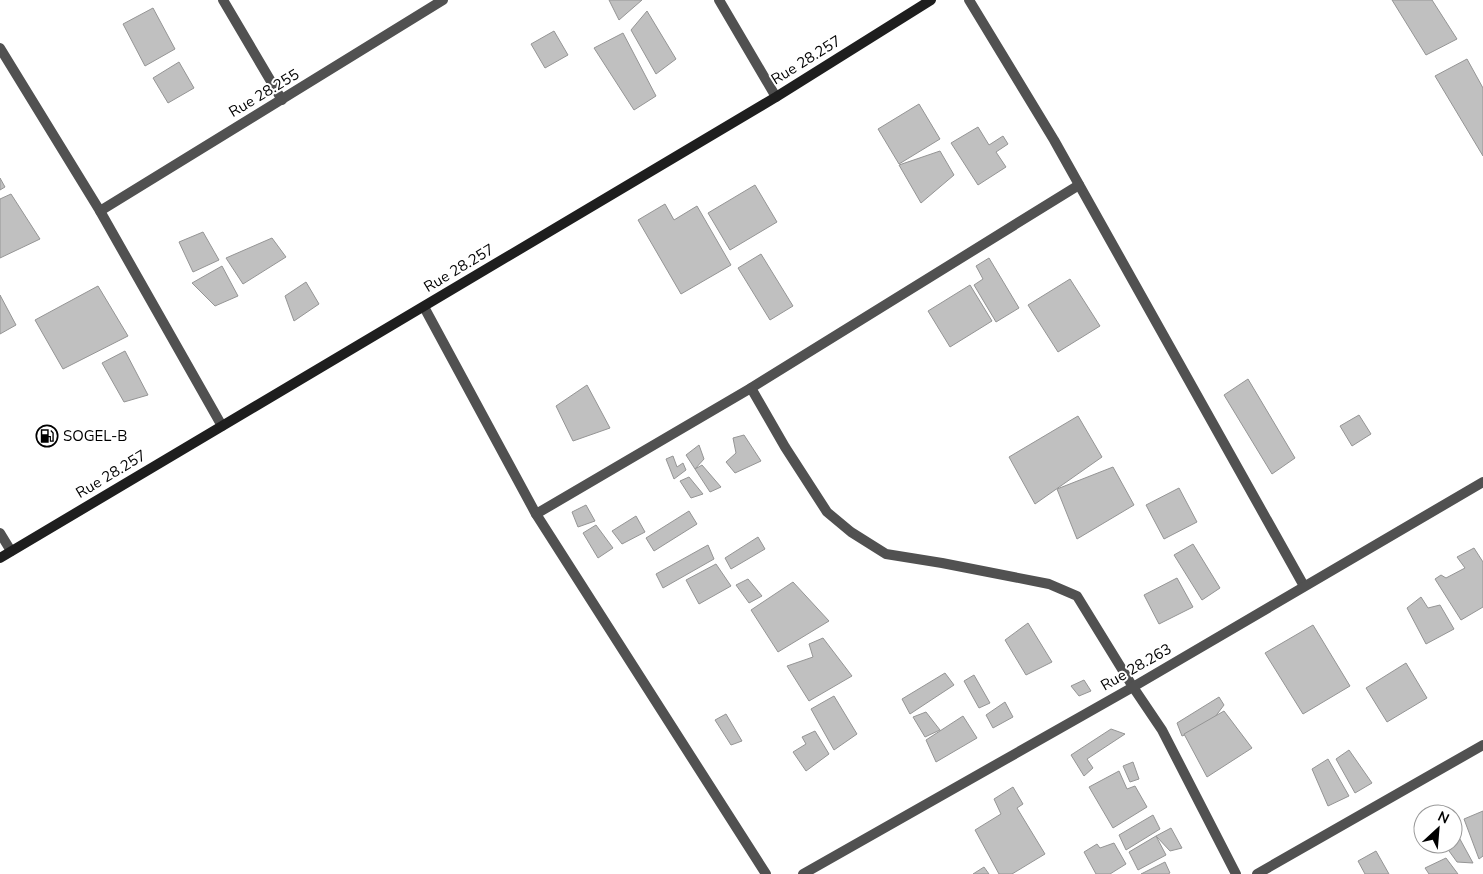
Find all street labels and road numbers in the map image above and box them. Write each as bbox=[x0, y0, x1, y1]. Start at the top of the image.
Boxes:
street label: Rue 28.257 bbox=[767, 31, 845, 89]
street label: Rue 28.255 bbox=[225, 64, 303, 122]
street label: Rue 28.257 bbox=[420, 239, 498, 297]
street label: Rue 28.257 bbox=[72, 445, 150, 503]
street label: Rue 28.263 bbox=[1097, 639, 1175, 695]

